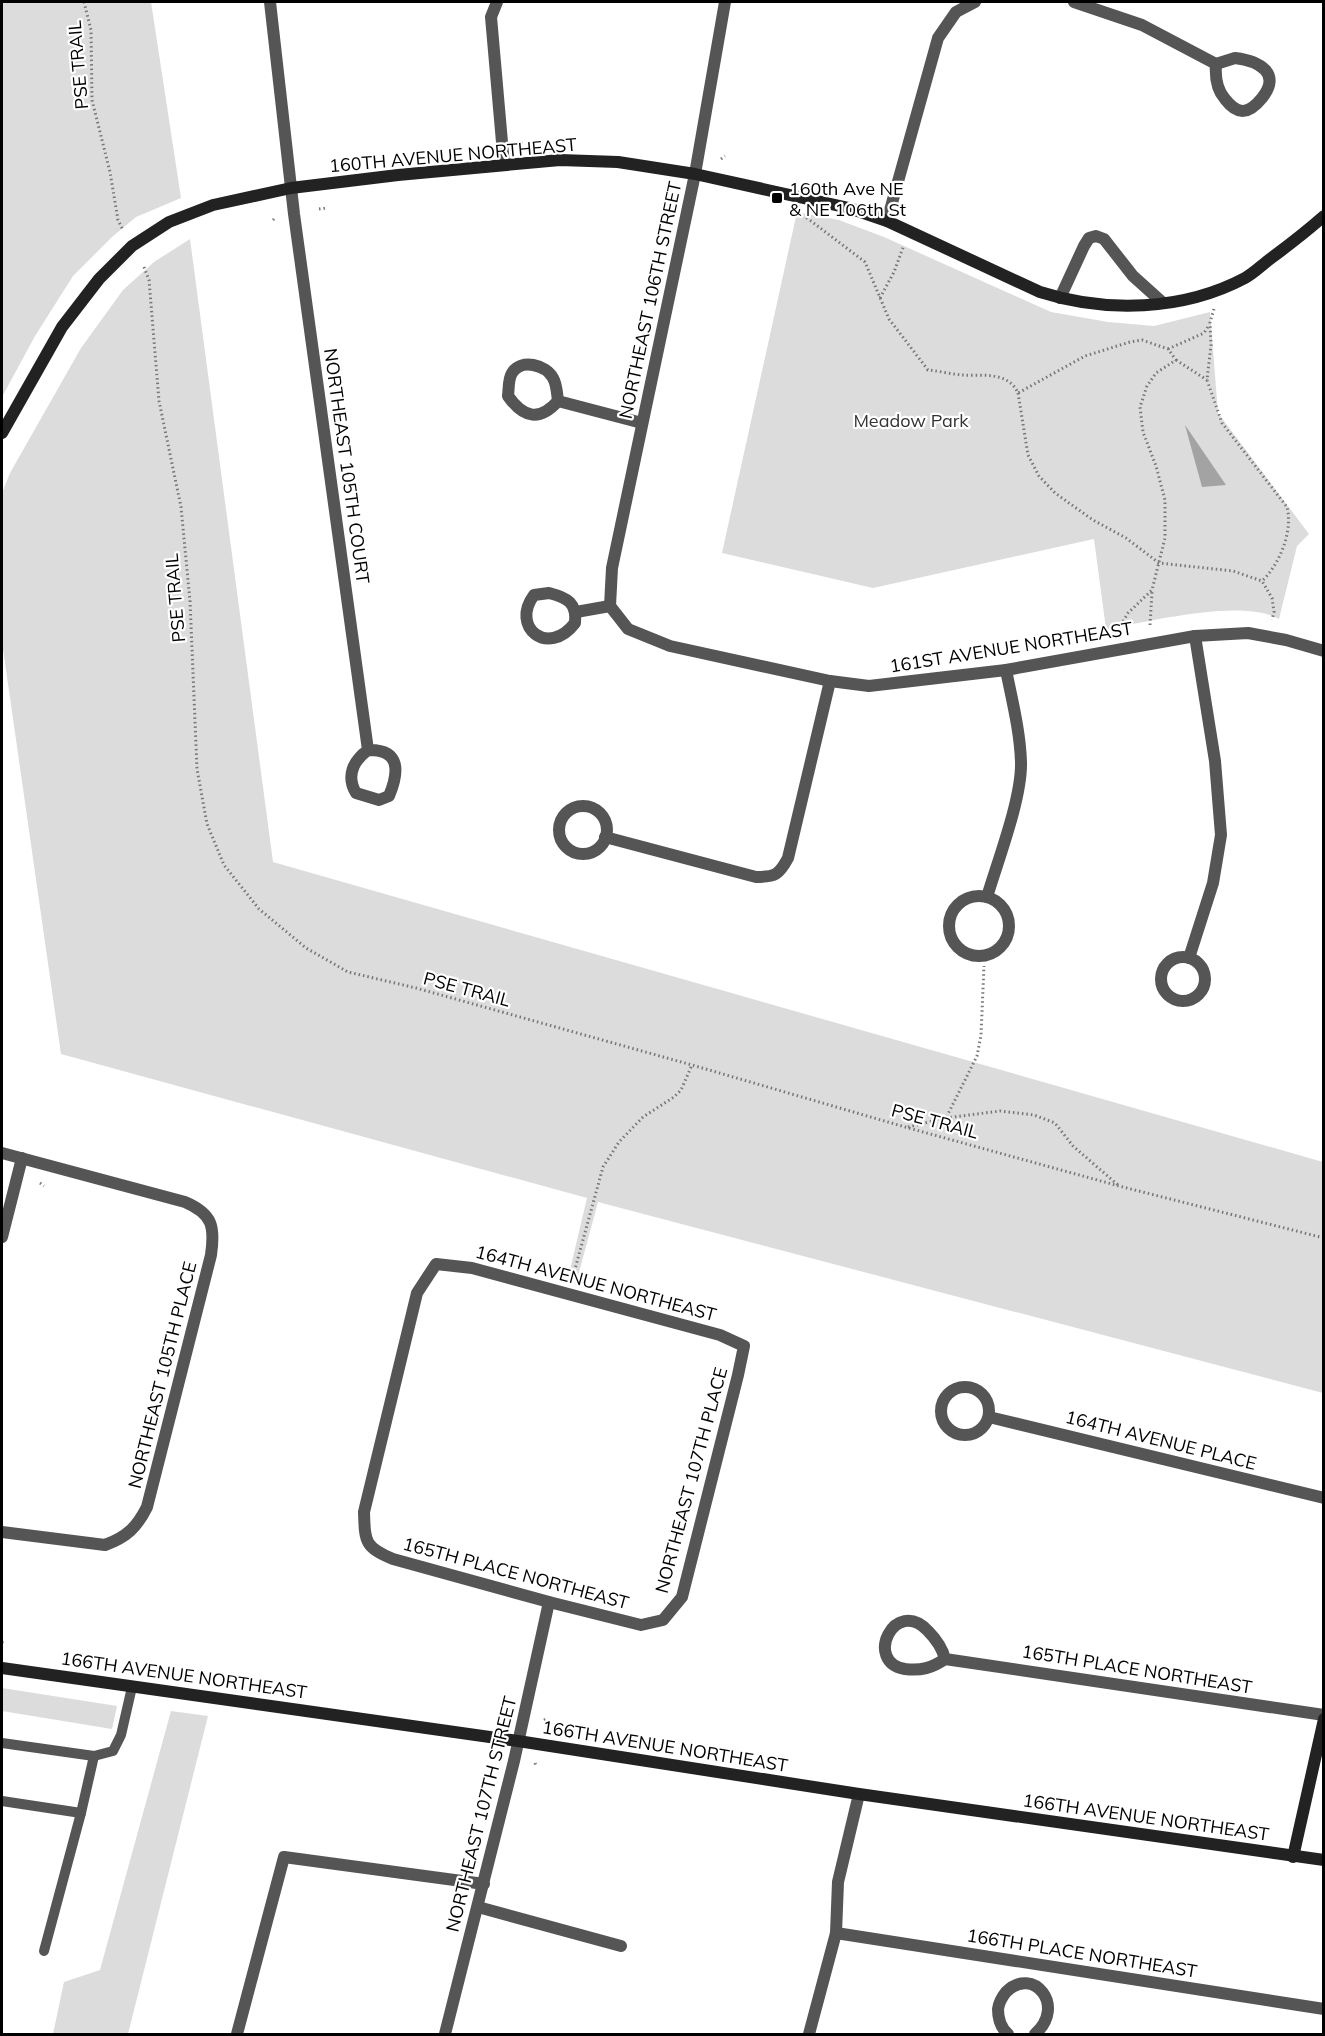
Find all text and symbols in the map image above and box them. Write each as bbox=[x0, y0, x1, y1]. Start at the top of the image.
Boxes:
street label: PSE TRAIL bbox=[63, 19, 93, 110]
street label: 160TH AVENUE NORTHEAST bbox=[328, 133, 578, 177]
place label: 160th Ave NE & NE 106th St bbox=[789, 177, 906, 221]
street label: NORTHEAST 106TH STREET bbox=[614, 179, 686, 421]
marker: 160th Ave NE & NE 106th St bbox=[770, 191, 784, 205]
street label: NORTHEAST 105TH COURT bbox=[319, 347, 375, 585]
park label: Meadow Park bbox=[853, 409, 969, 432]
street label: PSE TRAIL bbox=[160, 552, 190, 643]
street label: 161ST AVENUE NORTHEAST bbox=[888, 616, 1134, 678]
street label: PSE TRAIL bbox=[421, 966, 513, 1012]
street label: PSE TRAIL bbox=[889, 1098, 981, 1144]
street label: 164TH AVENUE NORTHEAST bbox=[473, 1240, 719, 1326]
street label: NORTHEAST 105TH PLACE bbox=[123, 1259, 201, 1491]
street label: NORTHEAST 107TH PLACE bbox=[650, 1365, 732, 1595]
street label: 164TH AVENUE PLACE bbox=[1063, 1405, 1259, 1475]
street label: 165TH PLACE NORTHEAST bbox=[401, 1532, 632, 1614]
street label: 165TH PLACE NORTHEAST bbox=[1020, 1639, 1254, 1699]
street label: 166TH AVENUE NORTHEAST bbox=[59, 1646, 309, 1704]
street label: NORTHEAST 107TH STREET bbox=[441, 1694, 521, 1934]
street label: 166TH AVENUE NORTHEAST bbox=[541, 1715, 790, 1777]
street label: 166TH AVENUE NORTHEAST bbox=[1021, 1788, 1271, 1846]
street label: 166TH PLACE NORTHEAST bbox=[965, 1923, 1199, 1983]

